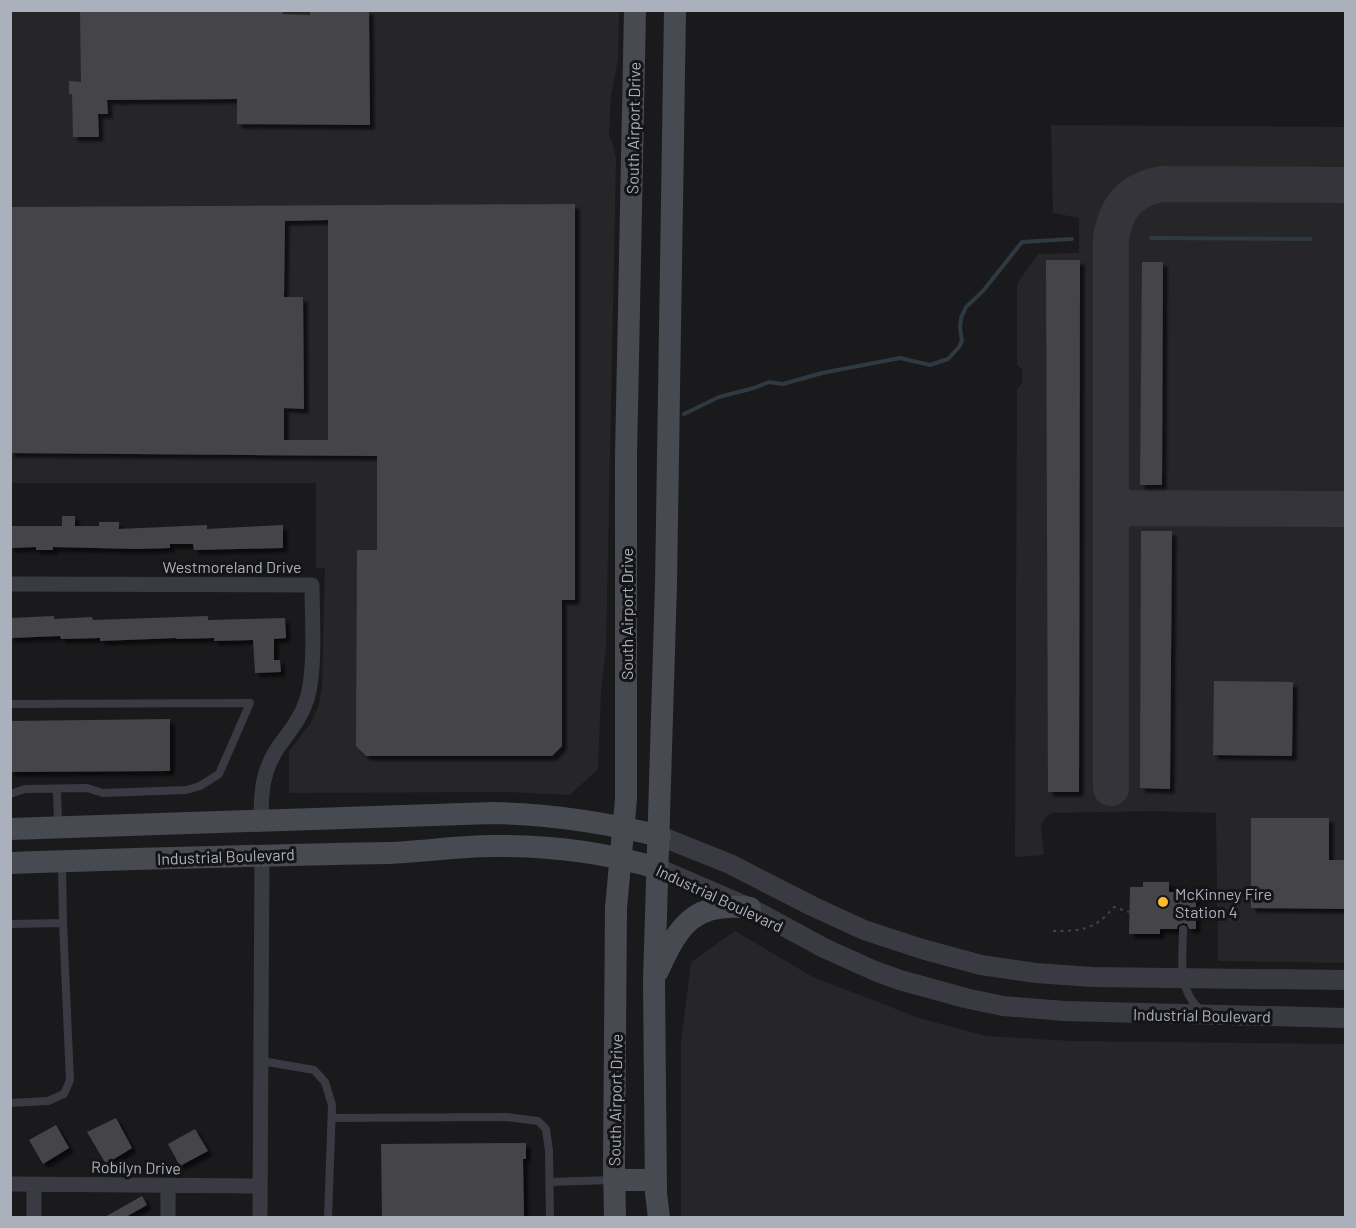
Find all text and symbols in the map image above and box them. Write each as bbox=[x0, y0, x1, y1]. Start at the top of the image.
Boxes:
street label: South Airport Drive bbox=[622, 62, 644, 194]
street label: South Airport Drive bbox=[617, 548, 636, 680]
street label: Westmoreland Drive bbox=[162, 557, 302, 576]
street label: Industrial Boulevard bbox=[157, 844, 295, 868]
street label: Industrial Boulevard bbox=[654, 860, 786, 936]
place label: McKinney Fire Station 4 bbox=[1175, 884, 1272, 921]
marker: McKinney Fire Station 4 bbox=[1156, 895, 1170, 909]
street label: Industrial Boulevard bbox=[1133, 1004, 1271, 1026]
street label: South Airport Drive bbox=[604, 1034, 626, 1166]
street label: Robilyn Drive bbox=[91, 1157, 181, 1177]

